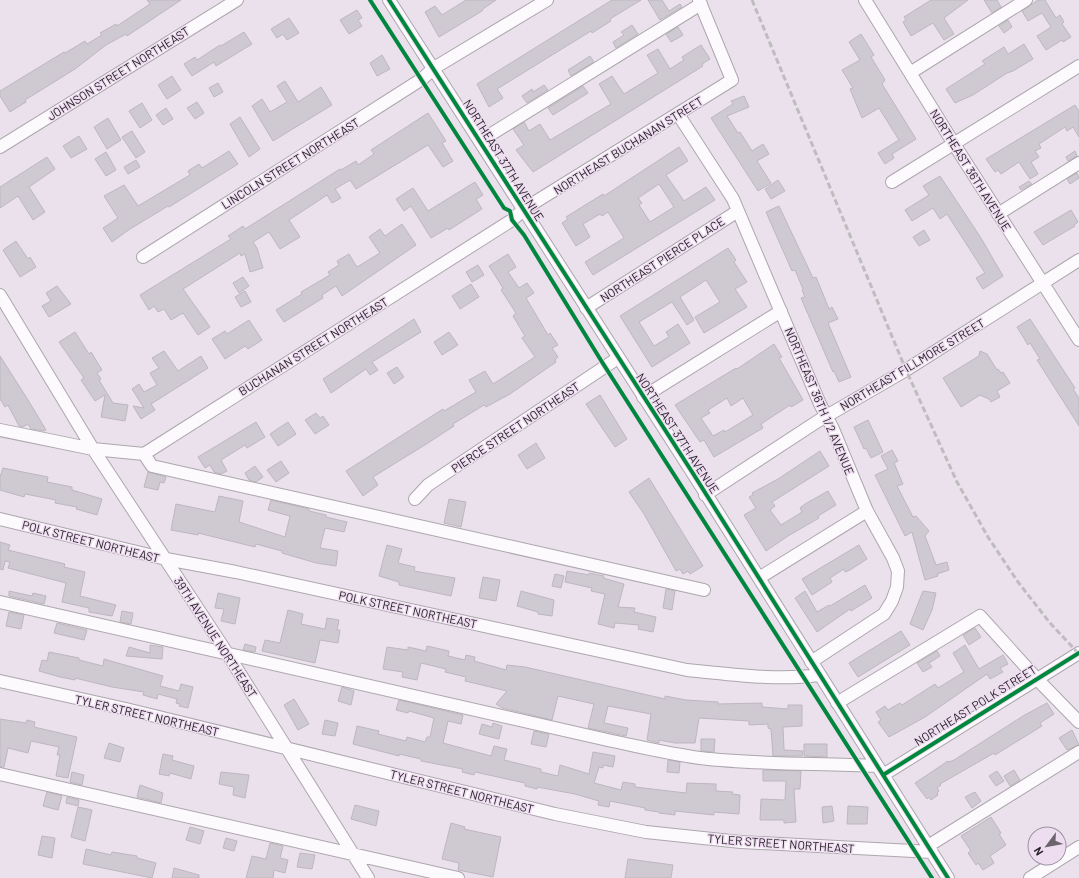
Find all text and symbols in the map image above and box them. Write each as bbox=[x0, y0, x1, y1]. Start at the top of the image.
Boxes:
street label: JOHNSON STREET NORTHEAST bbox=[44, 23, 192, 123]
street label: NORTHEAST BUCHANAN STREET bbox=[551, 93, 705, 197]
street label: NORTHEAST 37TH AVENUE bbox=[461, 97, 547, 223]
street label: NORTHEAST 36TH AVENUE bbox=[928, 106, 1014, 234]
street label: LINCOLN STREET NORTHEAST bbox=[218, 115, 362, 211]
street label: NORTHEAST PIERCE PLACE bbox=[597, 213, 727, 305]
street label: BUCHANAN STREET NORTHEAST bbox=[236, 294, 390, 398]
street label: NORTHEAST FILLMORE STREET bbox=[837, 315, 987, 413]
street label: NORTHEAST 36TH 1/2 AVENUE bbox=[782, 325, 858, 477]
street label: NORTHEAST 37TH AVENUE bbox=[634, 370, 722, 496]
street label: PIERCE STREET NORTHEAST bbox=[448, 379, 582, 475]
street label: POLK STREET NORTHEAST bbox=[21, 517, 161, 565]
street label: 39TH AVENUE NORTHEAST bbox=[172, 574, 260, 700]
street label: POLK STREET NORTHEAST bbox=[338, 587, 479, 631]
street label: NORTHEAST POLK STREET bbox=[911, 662, 1039, 748]
street label: TYLER STREET NORTHEAST bbox=[74, 692, 221, 738]
street label: TYLER STREET NORTHEAST bbox=[389, 766, 535, 816]
north arrow bbox=[1027, 826, 1067, 866]
street label: TYLER STREET NORTHEAST bbox=[707, 831, 855, 855]
text: N bbox=[1031, 845, 1046, 858]

